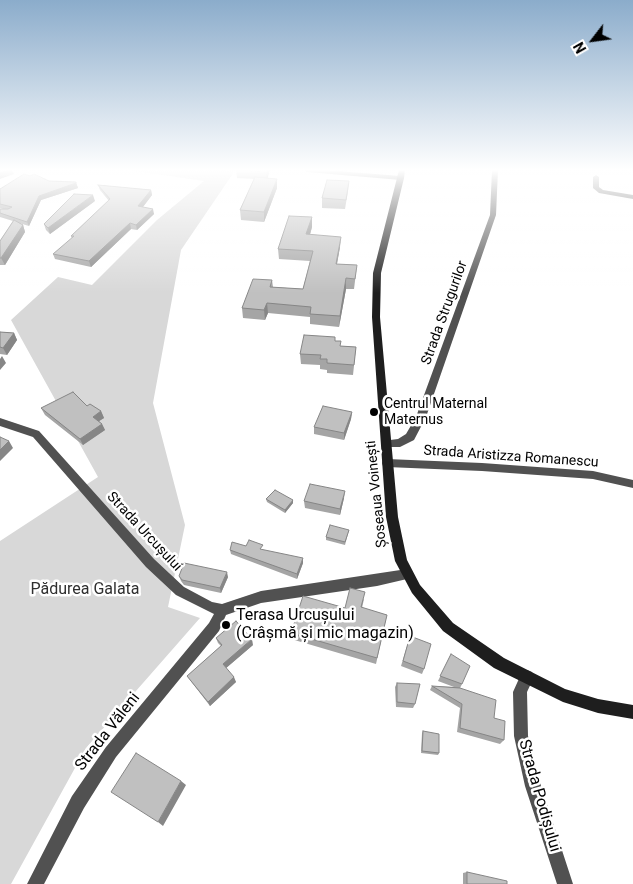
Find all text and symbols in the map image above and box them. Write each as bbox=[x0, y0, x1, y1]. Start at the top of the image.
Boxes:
north arrow bbox=[568, 15, 618, 65]
text: N bbox=[571, 39, 589, 56]
street label: Strada Strugurilor bbox=[418, 259, 472, 367]
place label: Centrul Maternal Maternus bbox=[384, 396, 488, 428]
marker: Centrul Maternal Maternus bbox=[368, 406, 380, 418]
street label: Șoseaua Voinești bbox=[363, 440, 391, 548]
street label: Strada Aristizza Romanescu bbox=[423, 443, 599, 471]
street label: Strada Urcușului bbox=[103, 489, 185, 575]
park label: Pădurea Galata bbox=[30, 580, 140, 600]
place label: Terasa Urcușului (Crâșmă și mic magazin) bbox=[236, 606, 414, 644]
marker: Terasa Urcușului (Crâșmă și mic magazin) bbox=[220, 619, 232, 631]
street label: Strada Văleni bbox=[72, 689, 144, 775]
street label: Strada Podișului bbox=[514, 738, 564, 854]

